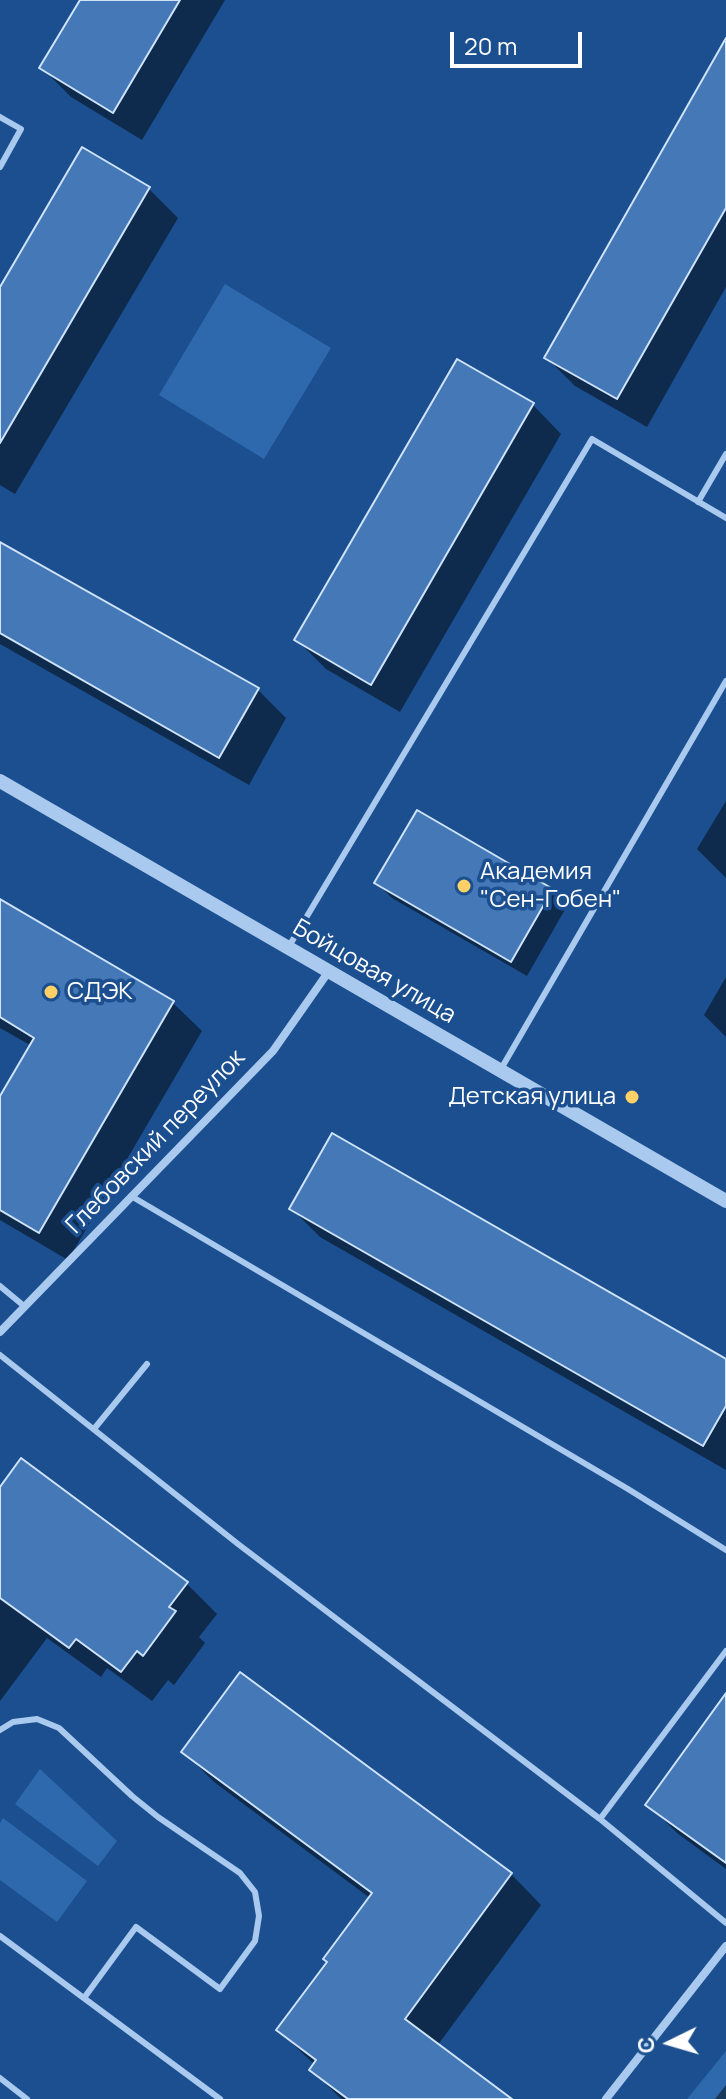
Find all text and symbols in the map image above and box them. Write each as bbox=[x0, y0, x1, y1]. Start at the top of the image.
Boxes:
scale bar bbox=[454, 16, 586, 66]
text: 20 m bbox=[464, 29, 517, 62]
place label: Академия "Сен-Гобен" bbox=[480, 858, 621, 914]
marker: Академия "Сен-Гобен" bbox=[455, 877, 473, 895]
street label: Бойцовая улица bbox=[287, 914, 461, 1030]
place label: СДЭК bbox=[67, 978, 133, 1006]
marker: СДЭК bbox=[42, 983, 60, 1001]
street label: Глебовский переулок bbox=[61, 1044, 251, 1240]
place label: Детская улица bbox=[448, 1083, 616, 1111]
marker: Детская улица bbox=[623, 1088, 641, 1106]
north arrow bbox=[630, 2003, 710, 2083]
text: С bbox=[630, 2036, 662, 2054]

